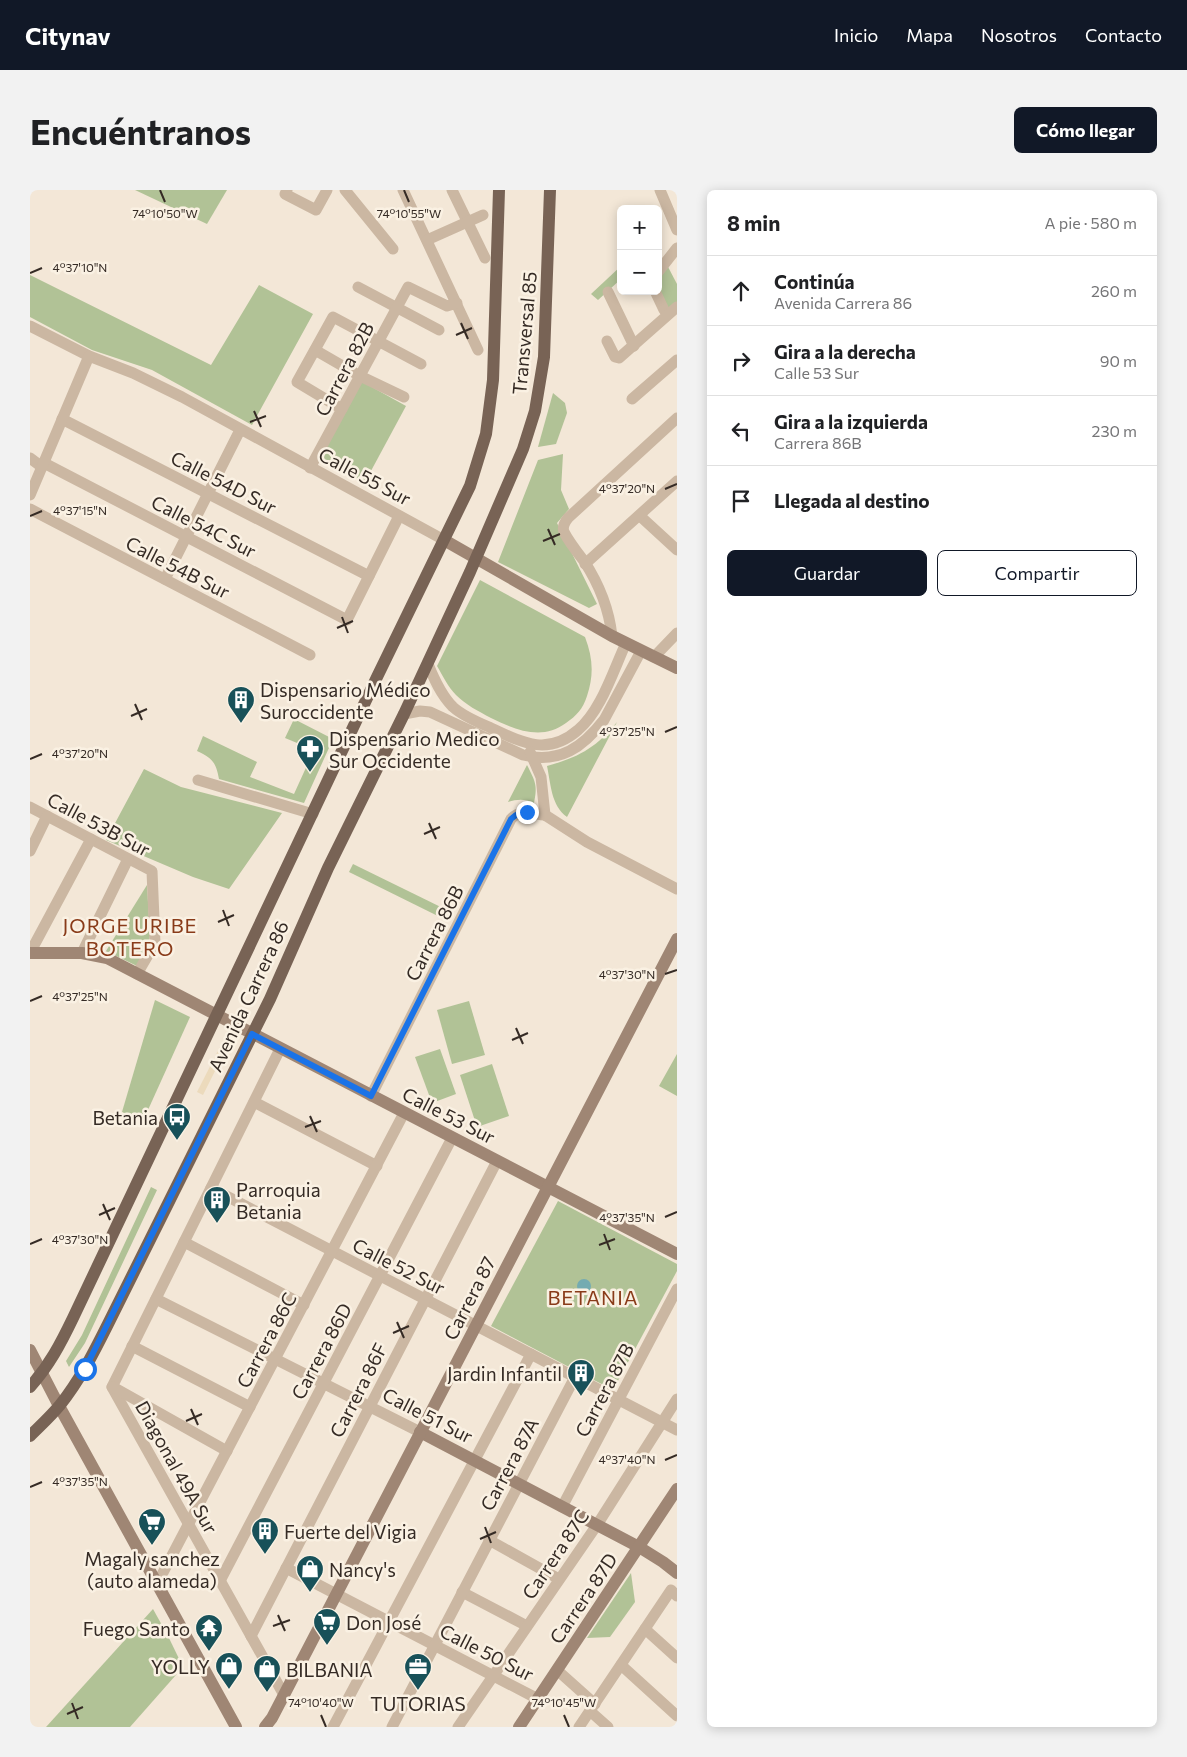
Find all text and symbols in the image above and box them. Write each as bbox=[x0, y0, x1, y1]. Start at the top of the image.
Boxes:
text: Citynav bbox=[25, 21, 111, 50]
text: Inicio bbox=[834, 24, 878, 46]
text: Mapa bbox=[906, 24, 953, 46]
text: Nosotros bbox=[981, 24, 1057, 46]
text: Contacto bbox=[1085, 24, 1162, 46]
button: Cómo llegar bbox=[1014, 107, 1157, 153]
text: Encuéntranos bbox=[30, 109, 251, 152]
map controls bbox=[617, 205, 662, 295]
button: + bbox=[617, 205, 662, 250]
text: 74°10'50"W bbox=[132, 206, 198, 220]
text: 74°10'55"W bbox=[377, 206, 441, 220]
text: 8 min bbox=[727, 210, 780, 235]
text: A pie · 580 m bbox=[1045, 213, 1137, 232]
button: − bbox=[617, 250, 662, 295]
text: 4°37'10"N bbox=[53, 260, 107, 274]
street label: Transversal 85 bbox=[507, 270, 541, 396]
text: Continúa bbox=[774, 270, 855, 293]
icon: ahead bbox=[727, 277, 755, 305]
text: 260 m bbox=[1091, 281, 1137, 300]
text: Avenida Carrera 86 bbox=[774, 293, 912, 312]
street label: Carrera 82B bbox=[310, 318, 378, 420]
text: Gira a la derecha bbox=[774, 340, 916, 363]
icon: right bbox=[727, 347, 755, 375]
text: 90 m bbox=[1100, 351, 1137, 370]
text: Calle 53 Sur bbox=[774, 363, 859, 382]
text: Gira a la izquierda bbox=[774, 410, 928, 433]
icon: left bbox=[727, 417, 755, 445]
text: 230 m bbox=[1092, 421, 1137, 440]
text: Carrera 86B bbox=[774, 433, 862, 452]
street label: Calle 55 Sur bbox=[315, 442, 415, 510]
street label: Calle 54D Sur bbox=[167, 446, 281, 519]
text: 4°37'20"N bbox=[599, 481, 655, 495]
icon: arrive bbox=[727, 487, 755, 515]
text: Llegada al destino bbox=[774, 489, 930, 512]
street label: Calle 54C Sur bbox=[148, 490, 261, 562]
text: 4°37'15"N bbox=[53, 503, 107, 517]
street label: Calle 54B Sur bbox=[122, 531, 234, 603]
button: Guardar bbox=[727, 550, 927, 596]
button: Compartir bbox=[937, 550, 1137, 596]
place label: Dispensario Médico Suroccidente bbox=[260, 678, 430, 723]
building icon: Dispensario Médico Suroccidente bbox=[226, 685, 256, 724]
text: 4°37'25"N bbox=[599, 724, 655, 738]
place label: Dispensario Medico Sur Occidente bbox=[329, 727, 499, 772]
pharmacy icon: Dispensario Medico Sur Occidente bbox=[295, 734, 325, 773]
text: 4°37'20"N bbox=[52, 746, 108, 760]
street label: Calle 53B Sur bbox=[44, 787, 155, 861]
route end bbox=[516, 801, 539, 824]
street label: Carrera 86B bbox=[400, 881, 468, 985]
district label: JORGE URIBE BOTERO bbox=[63, 913, 198, 960]
street label: Avenida Carrera 86 bbox=[203, 917, 293, 1075]
text: 4°37'30"N bbox=[599, 967, 655, 981]
text: 4°37'25"N bbox=[52, 989, 108, 1003]
street label: Calle 53 Sur bbox=[399, 1082, 500, 1148]
bus stop icon: Betania bbox=[162, 1102, 192, 1141]
place label: Betania bbox=[92, 1106, 158, 1129]
place label: Parroquia Betania bbox=[236, 1178, 321, 1223]
building icon: Parroquia Betania bbox=[202, 1185, 232, 1224]
text: 4°37'35"N bbox=[599, 1210, 655, 1224]
text: 4°37'30"N bbox=[52, 1232, 108, 1246]
street label: Calle 52 Sur bbox=[349, 1233, 449, 1299]
street label: Carrera 87 bbox=[438, 1253, 500, 1343]
district label: BETANIA bbox=[547, 1285, 639, 1309]
street label: Carrera 86C bbox=[231, 1288, 301, 1392]
street label: Carrera 86D bbox=[286, 1299, 356, 1403]
street label: Carrera 86F bbox=[324, 1339, 392, 1441]
street label: Carrera 87B bbox=[570, 1339, 638, 1441]
route start bbox=[74, 1358, 97, 1381]
building icon: Jardin Infantil bbox=[566, 1358, 596, 1397]
place label: Jardin Infantil bbox=[447, 1362, 562, 1385]
street label: Calle 51 Sur bbox=[379, 1382, 477, 1448]
street label: Diagonal 49A Sur bbox=[131, 1397, 223, 1538]
street label: Carrera 87A bbox=[475, 1414, 543, 1514]
text: 4°37'40"N bbox=[599, 1452, 655, 1466]
text: 4°37'35"N bbox=[52, 1474, 108, 1488]
street label: Carrera 87C bbox=[517, 1505, 593, 1603]
supermarket icon: Magaly sanchez (auto alameda) bbox=[137, 1507, 167, 1546]
building icon: Fuerte del Vigia bbox=[250, 1516, 280, 1555]
place label: Fuerte del Vigia bbox=[284, 1520, 417, 1543]
place label: Magaly sanchez (auto alameda) bbox=[84, 1547, 220, 1592]
street label: Carrera 87D bbox=[544, 1548, 622, 1648]
shop icon: Nancy's bbox=[295, 1554, 325, 1593]
place label: Nancy's bbox=[329, 1558, 396, 1581]
supermarket icon: Don José bbox=[312, 1607, 342, 1646]
place label: Don José bbox=[346, 1611, 421, 1634]
temple icon: Fuego Santo bbox=[194, 1613, 224, 1652]
place label: Fuego Santo bbox=[83, 1617, 190, 1640]
street label: Calle 50 Sur bbox=[436, 1618, 538, 1686]
shop icon: YOLLY bbox=[214, 1651, 244, 1690]
office icon: TUTORIAS bbox=[403, 1652, 433, 1691]
shop icon: BILBANIA bbox=[252, 1654, 282, 1693]
place label: YOLLY bbox=[151, 1655, 210, 1678]
place label: BILBANIA bbox=[286, 1658, 373, 1681]
place label: TUTORIAS bbox=[370, 1692, 466, 1715]
text: 74°10'40"W bbox=[288, 1695, 354, 1709]
text: 74°10'45"W bbox=[532, 1695, 596, 1709]

